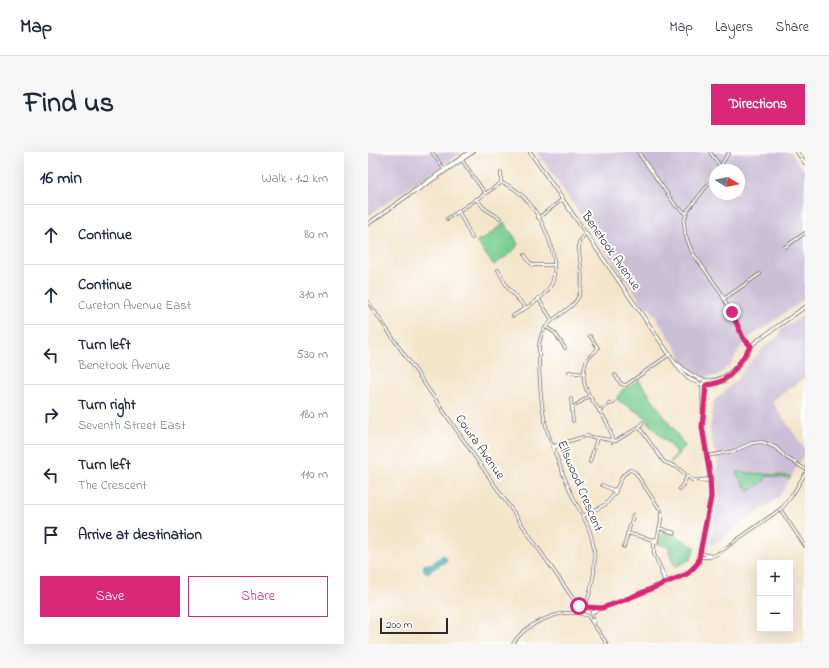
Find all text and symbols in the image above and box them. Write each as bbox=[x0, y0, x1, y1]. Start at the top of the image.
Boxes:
text: Map bbox=[20, 14, 52, 41]
text: Map bbox=[669, 17, 693, 38]
text: Layers bbox=[715, 17, 753, 38]
text: Share bbox=[775, 17, 809, 38]
text: Find us bbox=[24, 84, 114, 125]
button: Directions bbox=[711, 84, 805, 125]
north arrow bbox=[709, 164, 745, 200]
text: 16 min bbox=[40, 166, 82, 191]
text: Walk · 1.2 km bbox=[261, 169, 328, 188]
street label: Benetook Avenue bbox=[576, 207, 645, 294]
icon: ahead bbox=[40, 224, 62, 246]
text: Continue bbox=[78, 224, 132, 246]
text: 80 m bbox=[304, 225, 328, 244]
text: Continue bbox=[78, 274, 132, 296]
icon: ahead bbox=[40, 284, 62, 306]
text: 310 m bbox=[300, 285, 328, 304]
text: Cureton Avenue East bbox=[78, 296, 191, 315]
route end bbox=[723, 303, 741, 321]
text: Turn left bbox=[78, 334, 131, 356]
icon: left bbox=[40, 344, 62, 366]
text: 530 m bbox=[296, 345, 328, 364]
text: Benetook Avenue bbox=[78, 356, 170, 375]
text: Turn right bbox=[78, 394, 136, 416]
icon: right bbox=[40, 404, 62, 426]
text: 180 m bbox=[300, 405, 328, 424]
street label: Cowra Avenue bbox=[451, 411, 510, 484]
text: Seventh Street East bbox=[78, 416, 186, 435]
street label: Ellswood Crescent bbox=[552, 437, 608, 535]
text: Turn left bbox=[78, 454, 131, 476]
icon: left bbox=[40, 464, 62, 486]
text: 110 m bbox=[301, 465, 328, 484]
text: The Crescent bbox=[78, 476, 147, 495]
icon: arrive bbox=[40, 524, 62, 546]
text: Arrive at destination bbox=[78, 524, 202, 546]
map controls bbox=[757, 560, 793, 632]
button: + bbox=[757, 560, 793, 596]
button: Save bbox=[40, 576, 180, 617]
button: Share bbox=[188, 576, 328, 617]
button: − bbox=[757, 596, 793, 632]
route start bbox=[570, 597, 588, 615]
scale bar bbox=[380, 616, 448, 635]
text: 200 m bbox=[386, 617, 412, 633]

